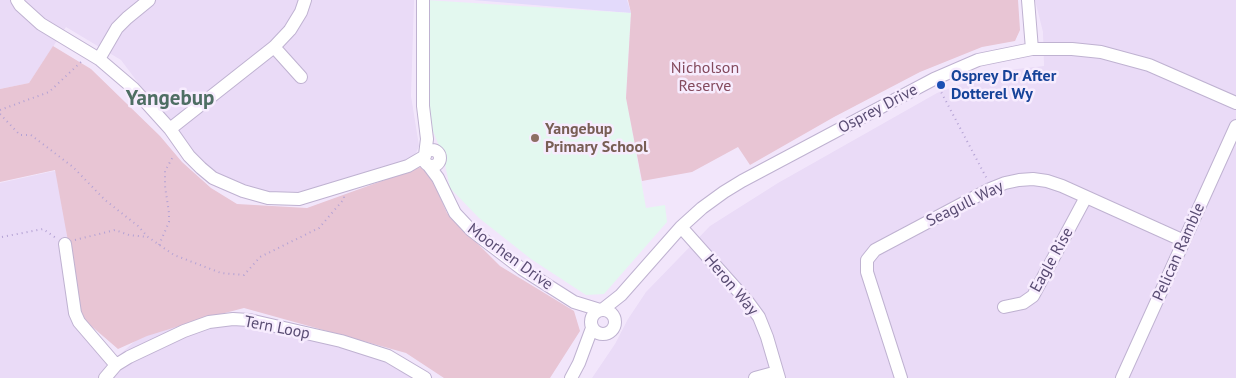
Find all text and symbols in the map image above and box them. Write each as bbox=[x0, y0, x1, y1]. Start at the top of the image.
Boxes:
park label: Nicholson Reserve bbox=[671, 58, 739, 96]
place label: Osprey Dr After Dotterel Wy bbox=[951, 66, 1056, 104]
marker: Osprey Dr After Dotterel Wy bbox=[935, 79, 947, 91]
street label: Osprey Drive bbox=[835, 80, 921, 138]
district label: Yangebup bbox=[126, 86, 214, 112]
place label: Yangebup Primary School bbox=[545, 119, 648, 157]
marker: Yangebup Primary School bbox=[529, 132, 541, 144]
street label: Seagull Way bbox=[923, 177, 1007, 231]
street label: Pelican Ramble bbox=[1149, 200, 1209, 304]
street label: Moorhen Drive bbox=[463, 220, 557, 294]
street label: Eagle Rise bbox=[1026, 224, 1078, 296]
street label: Heron Way bbox=[700, 251, 762, 319]
street label: Tern Loop bbox=[242, 312, 312, 344]

